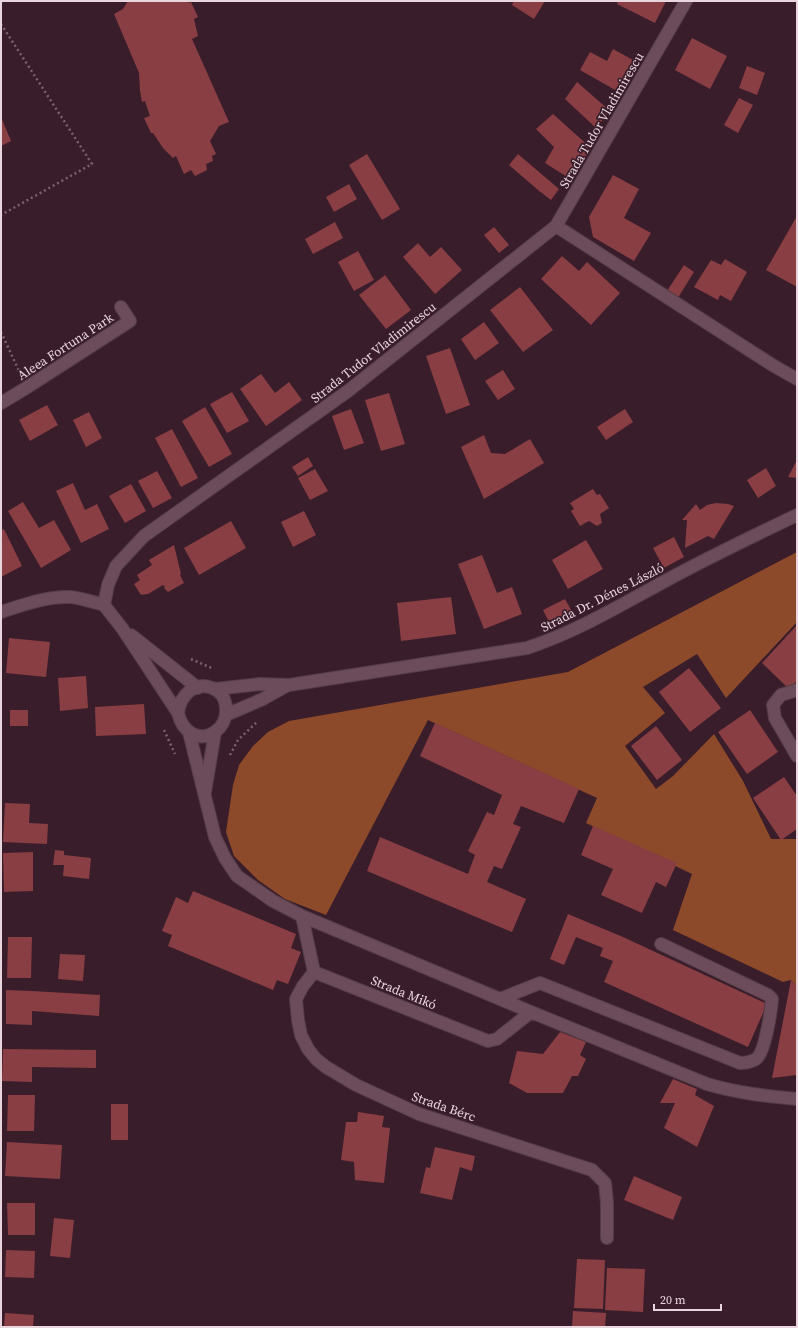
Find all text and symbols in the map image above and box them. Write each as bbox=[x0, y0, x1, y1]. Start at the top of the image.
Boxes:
street label: Strada Tudor Vladimirescu bbox=[555, 49, 648, 191]
street label: Strada Tudor Vladimirescu bbox=[307, 298, 440, 407]
street label: Aleea Fortuna Park bbox=[14, 309, 117, 384]
street label: Strada Dr. Dénes László bbox=[538, 559, 667, 636]
street label: Strada Mikó bbox=[369, 972, 439, 1013]
street label: Strada Bérc bbox=[410, 1088, 478, 1125]
scale bar bbox=[654, 1286, 721, 1312]
text: 20 m bbox=[660, 1292, 686, 1308]

